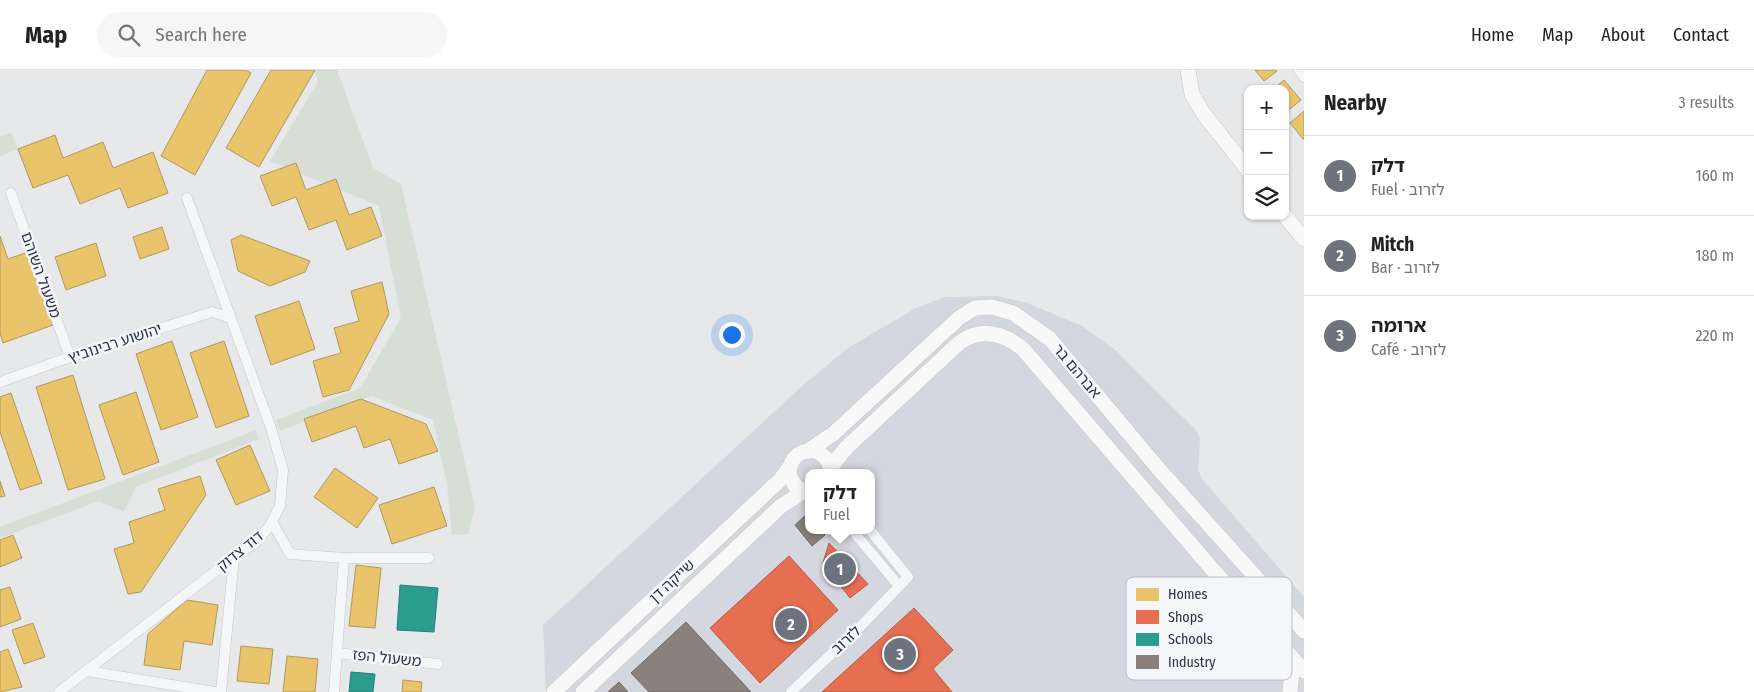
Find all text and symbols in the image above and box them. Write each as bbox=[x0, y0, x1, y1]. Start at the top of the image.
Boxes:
search box bbox=[97, 12, 447, 57]
text: Map bbox=[25, 21, 67, 49]
icon: search bbox=[115, 21, 143, 49]
text: Search here bbox=[155, 23, 247, 46]
text: Home bbox=[1471, 24, 1514, 46]
text: Map bbox=[1542, 24, 1573, 46]
text: About bbox=[1601, 24, 1645, 46]
text: Contact bbox=[1673, 24, 1729, 46]
map controls bbox=[1244, 85, 1289, 220]
button: + bbox=[1244, 85, 1289, 130]
text: Nearby bbox=[1324, 90, 1386, 116]
text: 3 results bbox=[1678, 93, 1734, 112]
button: − bbox=[1244, 130, 1289, 175]
text: דלק bbox=[1371, 154, 1405, 177]
text: 1 bbox=[1337, 166, 1343, 185]
text: 160 m bbox=[1695, 166, 1734, 185]
button: layers bbox=[1244, 175, 1289, 220]
text: Fuel · לזרוב bbox=[1371, 180, 1445, 199]
street label: משעול השוהם bbox=[17, 230, 65, 321]
text: Mitch bbox=[1371, 233, 1414, 256]
text: 2 bbox=[1336, 246, 1344, 265]
text: 180 m bbox=[1695, 246, 1734, 265]
text: Bar · לזרוב bbox=[1371, 258, 1440, 277]
text: ארומה bbox=[1371, 314, 1426, 337]
street label: יהושוע רבינוביץ bbox=[66, 319, 164, 367]
your location bbox=[719, 322, 745, 348]
text: 3 bbox=[1336, 326, 1344, 345]
text: 220 m bbox=[1695, 326, 1734, 345]
street label: אברהם בר bbox=[1049, 340, 1105, 402]
text: Café · לזרוב bbox=[1371, 340, 1446, 359]
popup bbox=[805, 469, 875, 534]
text: דלק bbox=[823, 481, 857, 504]
text: Fuel bbox=[823, 505, 850, 524]
street label: דוד צדוק bbox=[213, 527, 267, 575]
pin: 1 bbox=[824, 550, 856, 588]
street label: שייקה דן bbox=[646, 556, 698, 606]
legend bbox=[1126, 577, 1292, 680]
text: Homes bbox=[1168, 586, 1208, 603]
pin: 2 bbox=[775, 605, 807, 643]
text: Shops bbox=[1168, 609, 1203, 626]
street label: לזרוב bbox=[828, 622, 865, 658]
text: Schools bbox=[1168, 631, 1213, 648]
pin: 3 bbox=[884, 635, 916, 673]
street label: משעול הפז bbox=[352, 645, 422, 671]
text: Industry bbox=[1168, 654, 1216, 671]

